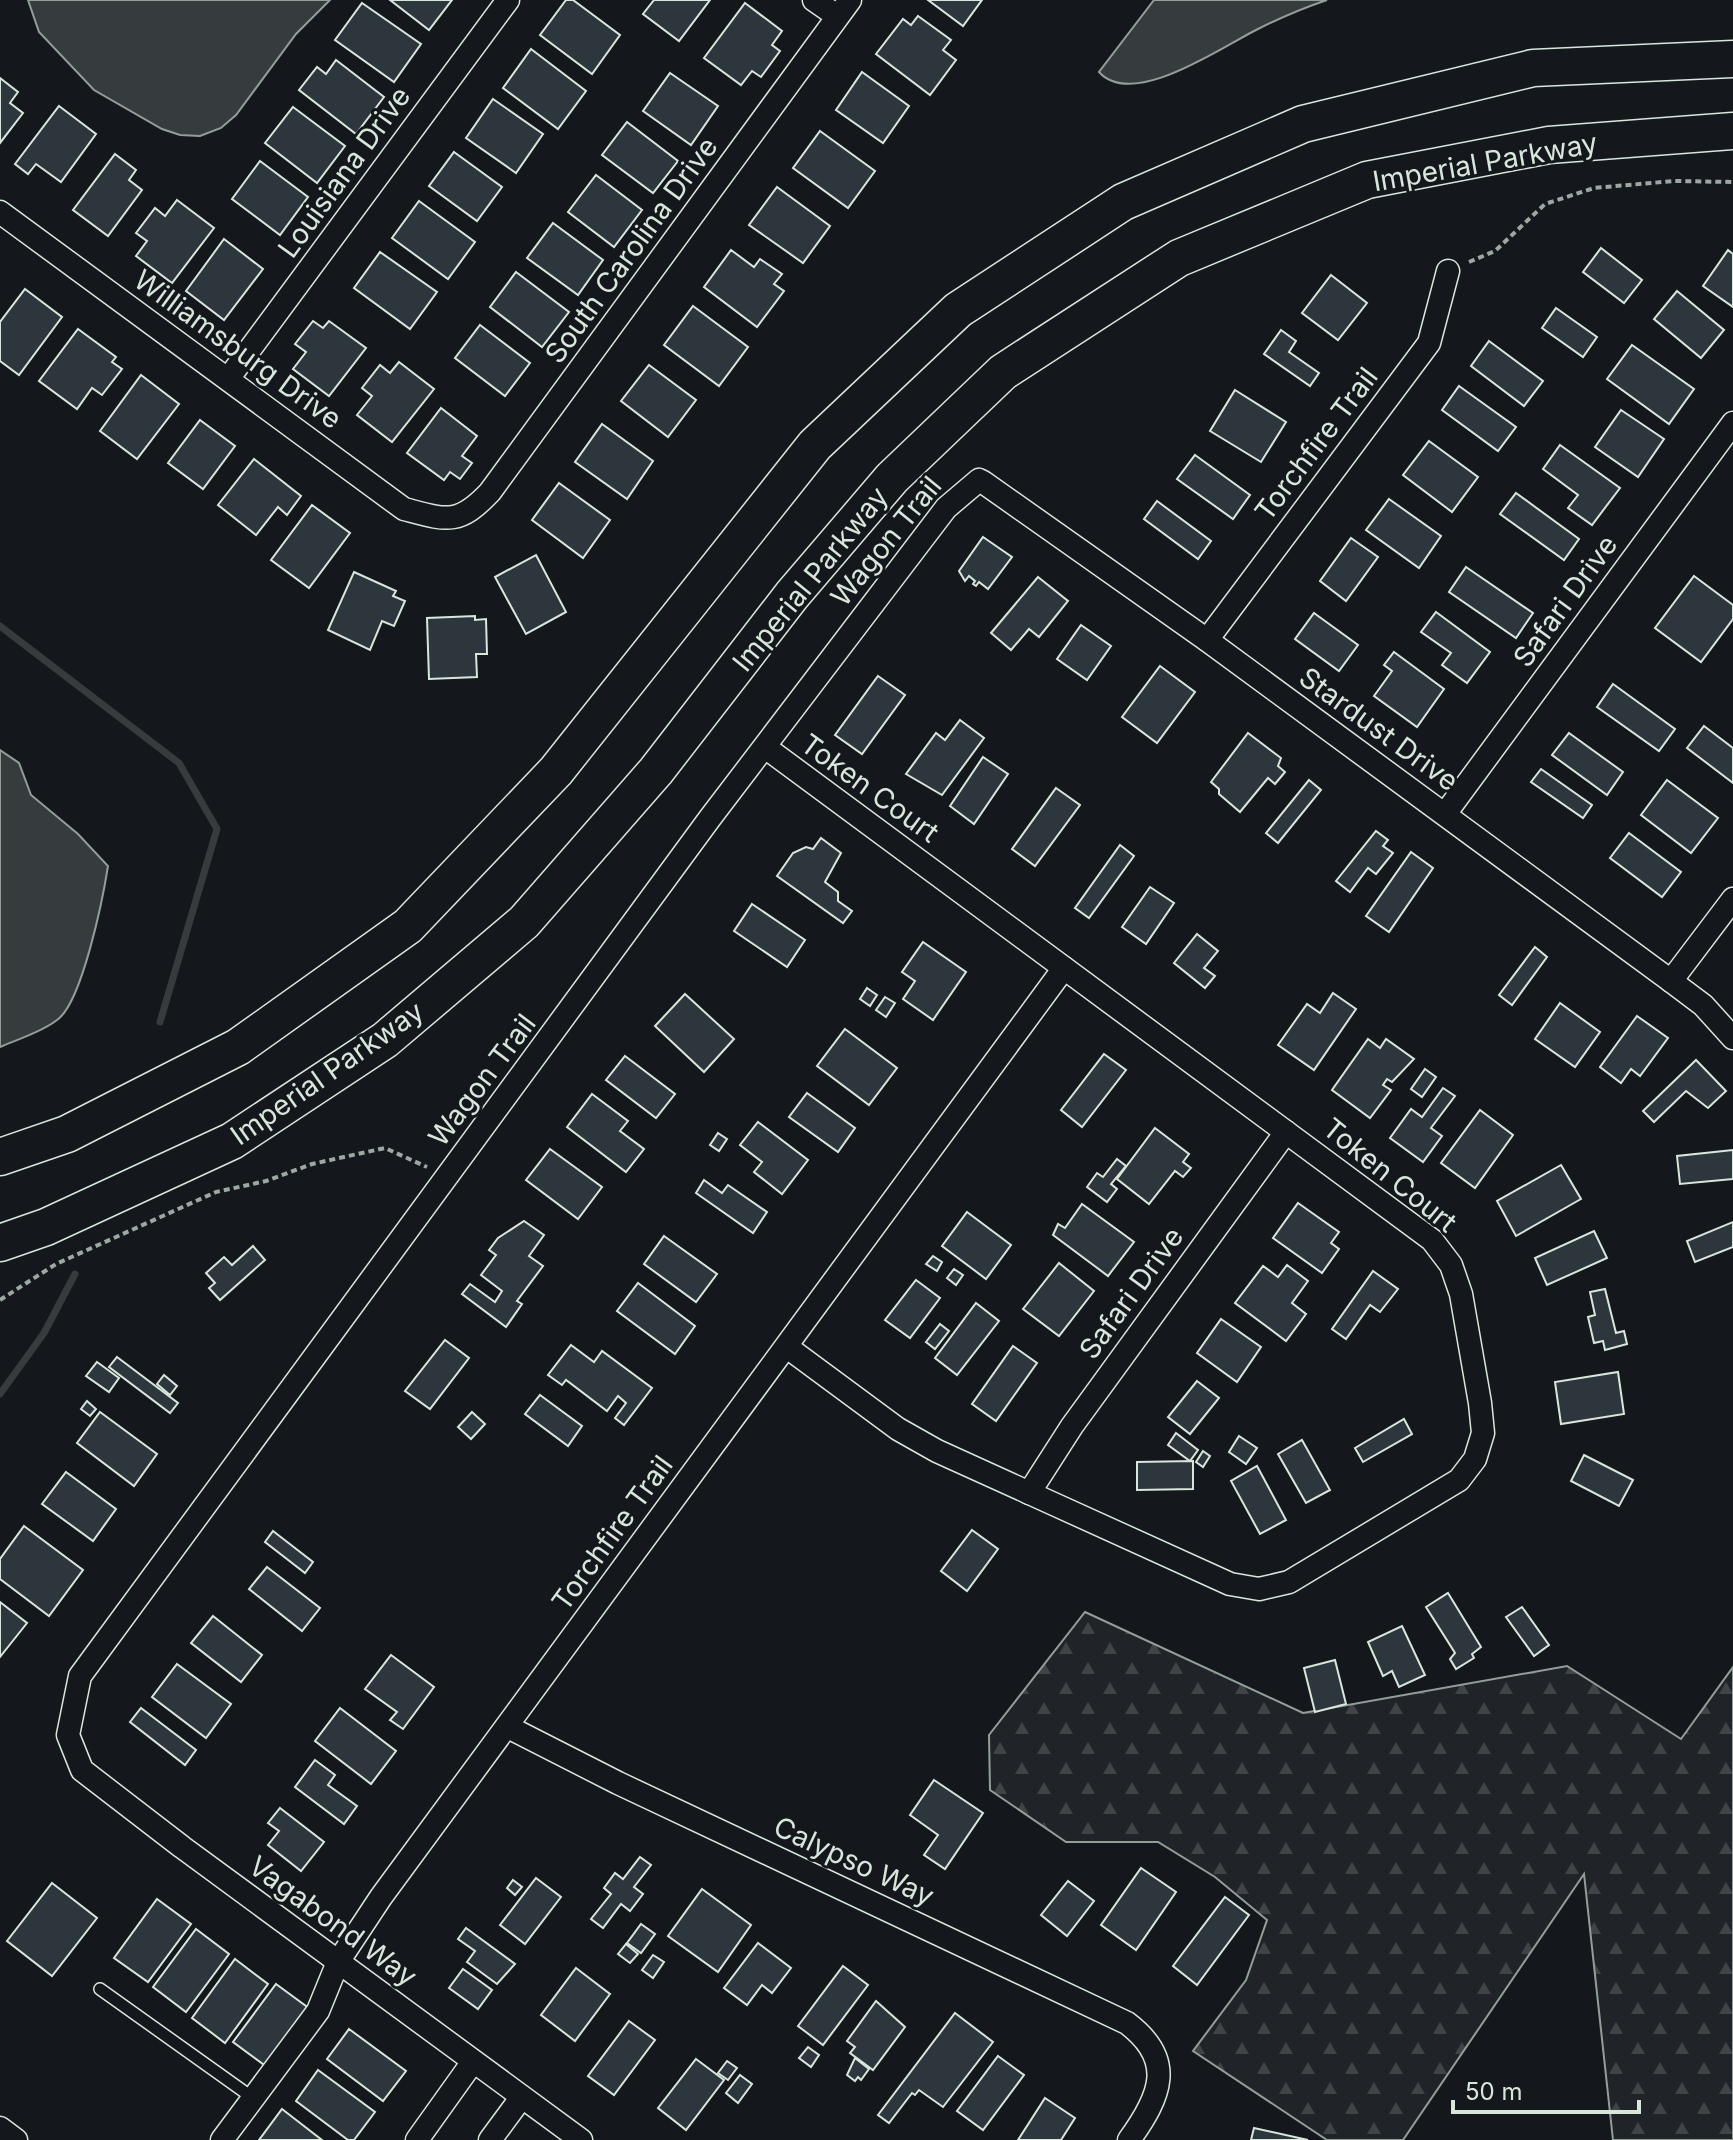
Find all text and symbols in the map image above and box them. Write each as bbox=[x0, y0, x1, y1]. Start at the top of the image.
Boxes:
street label: Louisiana Drive bbox=[271, 80, 417, 264]
street label: Imperial Parkway bbox=[1370, 125, 1600, 199]
street label: South Carolina Drive bbox=[538, 130, 724, 370]
street label: Williamsburg Drive bbox=[128, 262, 348, 436]
street label: Torchfire Trail bbox=[1247, 361, 1385, 527]
street label: Wagon Trail bbox=[824, 469, 948, 613]
street label: Imperial Parkway bbox=[725, 480, 895, 678]
street label: Safari Drive bbox=[1506, 529, 1624, 673]
street label: Stardust Drive bbox=[1293, 660, 1465, 798]
street label: Token Court bbox=[794, 727, 946, 849]
street label: Imperial Parkway bbox=[224, 994, 430, 1152]
street label: Wagon Trail bbox=[421, 1007, 543, 1153]
street label: Token Court bbox=[1316, 1111, 1464, 1239]
street label: Safari Drive bbox=[1072, 1221, 1190, 1365]
street label: Torchfire Trail bbox=[544, 1449, 680, 1617]
street label: Calypso Way bbox=[769, 1809, 939, 1913]
street label: Vagabond Way bbox=[242, 1849, 424, 1993]
scale bar bbox=[1453, 2064, 1639, 2114]
text: 50 m bbox=[1465, 2077, 1523, 2106]

